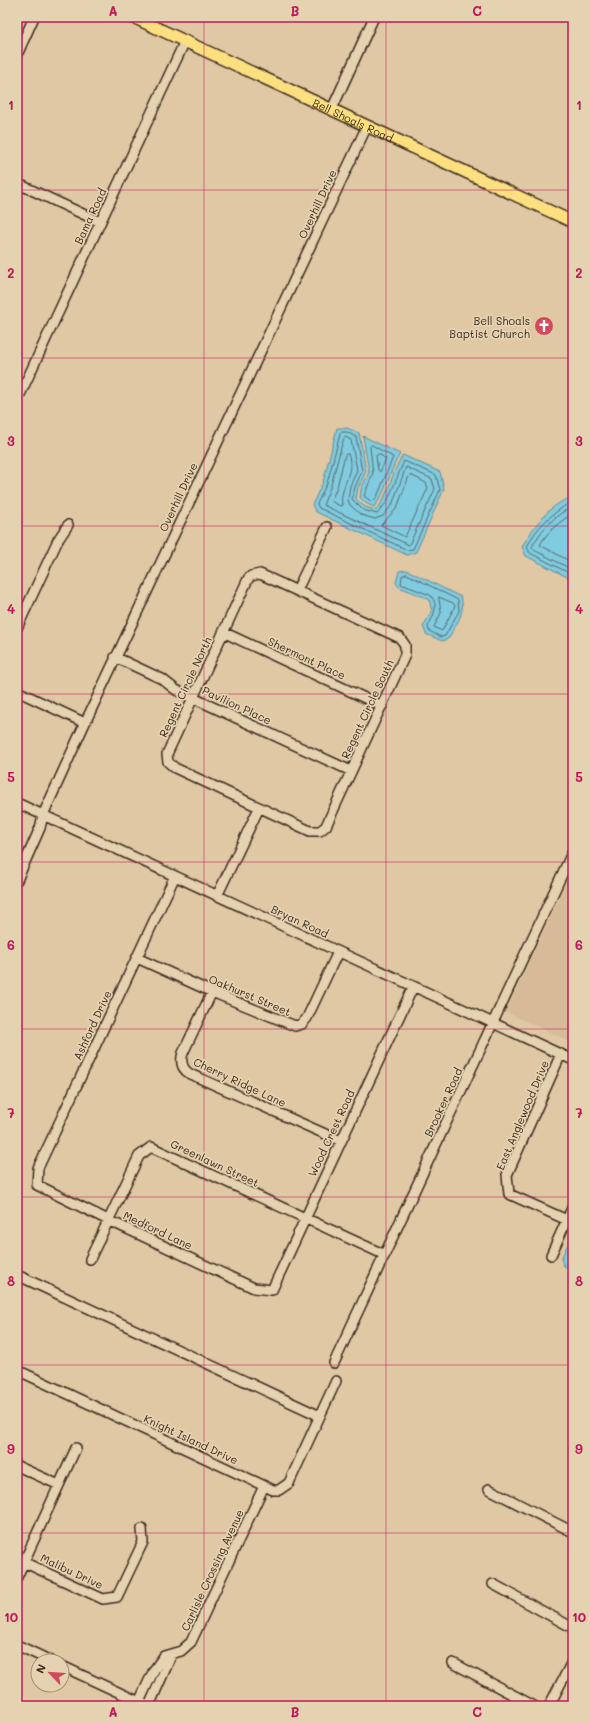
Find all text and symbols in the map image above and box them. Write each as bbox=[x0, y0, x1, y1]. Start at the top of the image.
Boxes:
text: A bbox=[108, 2, 118, 19]
text: B bbox=[291, 2, 300, 19]
text: C bbox=[472, 2, 482, 19]
street label: Bell Shoals Road bbox=[310, 94, 396, 145]
text: 1 bbox=[8, 96, 14, 113]
text: 1 bbox=[576, 96, 582, 113]
street label: Overhill Drive bbox=[294, 167, 340, 241]
street label: Bama Road bbox=[70, 186, 110, 246]
text: 2 bbox=[7, 264, 15, 281]
text: 2 bbox=[575, 264, 583, 281]
place label: Bell Shoals Baptist Church bbox=[449, 313, 530, 341]
church icon: Bell Shoals Baptist Church bbox=[533, 315, 555, 337]
text: 3 bbox=[7, 432, 15, 449]
text: 3 bbox=[575, 432, 583, 449]
street label: Overhill Drive bbox=[155, 460, 201, 534]
text: 4 bbox=[7, 600, 15, 617]
text: 4 bbox=[575, 600, 583, 617]
street label: Shermont Place bbox=[266, 633, 348, 683]
street label: Regent Circle North bbox=[155, 634, 215, 740]
street label: Regent Circle South bbox=[337, 657, 397, 761]
street label: Pavilion Place bbox=[200, 682, 274, 728]
text: 5 bbox=[7, 768, 15, 785]
text: 5 bbox=[575, 768, 583, 785]
street label: Bryan Road bbox=[269, 901, 331, 941]
text: 6 bbox=[7, 936, 15, 953]
text: 6 bbox=[575, 936, 583, 953]
street label: Oakhurst Street bbox=[207, 971, 294, 1019]
street label: Ashford Drive bbox=[69, 988, 115, 1062]
street label: Cherry Ridge Lane bbox=[191, 1054, 289, 1110]
street label: East Anglewood Drive bbox=[492, 1058, 552, 1172]
street label: Brooker Road bbox=[420, 1065, 466, 1139]
street label: Wood Crest Road bbox=[304, 1087, 358, 1179]
text: 7 bbox=[7, 1104, 15, 1121]
text: 7 bbox=[575, 1104, 583, 1121]
street label: Greenlawn Street bbox=[168, 1136, 262, 1190]
street label: Medford Lane bbox=[121, 1207, 195, 1253]
text: 8 bbox=[7, 1272, 15, 1289]
text: 8 bbox=[575, 1272, 583, 1289]
street label: Knight Island Drive bbox=[141, 1411, 241, 1468]
text: 9 bbox=[7, 1440, 15, 1457]
text: 9 bbox=[575, 1440, 583, 1457]
street label: Carlisle Crossing Avenue bbox=[177, 1506, 247, 1633]
street label: Malibu Drive bbox=[38, 1550, 106, 1592]
text: 10 bbox=[4, 1608, 18, 1625]
text: 10 bbox=[572, 1608, 586, 1625]
north arrow bbox=[30, 1653, 70, 1693]
text: N bbox=[32, 1662, 49, 1676]
text: A bbox=[108, 1703, 118, 1720]
text: B bbox=[291, 1703, 300, 1720]
text: C bbox=[472, 1703, 482, 1720]

